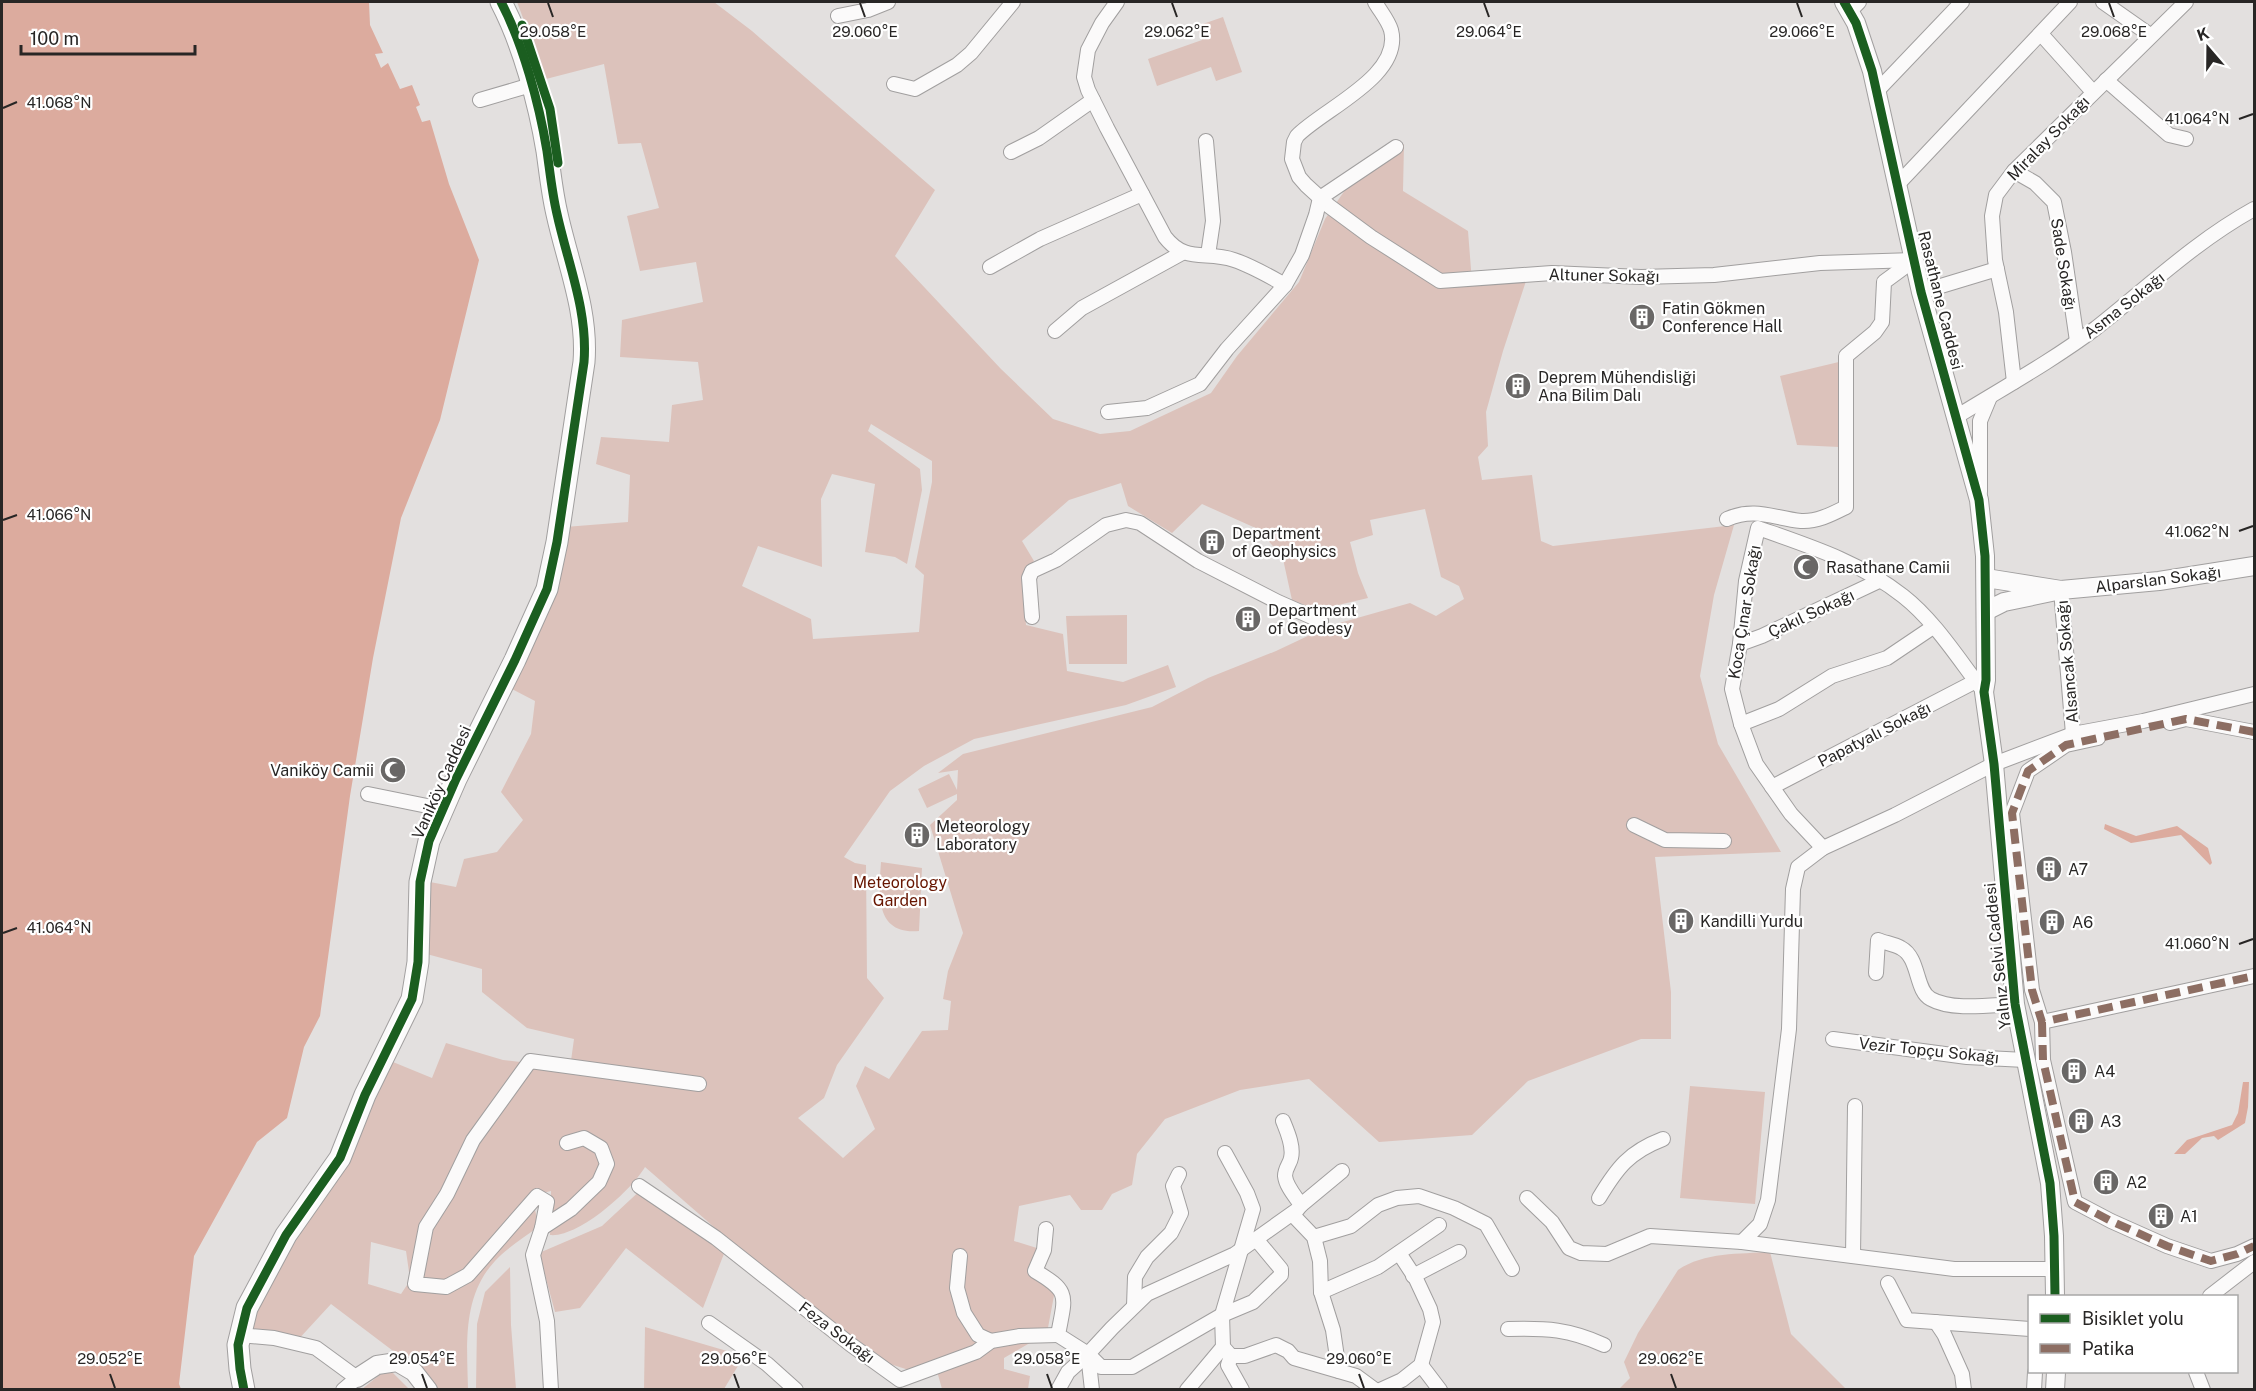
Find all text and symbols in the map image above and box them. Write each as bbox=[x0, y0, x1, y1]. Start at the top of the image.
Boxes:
scale bar bbox=[21, 18, 195, 56]
north arrow bbox=[2178, 18, 2238, 78]
text: 29.058°E bbox=[520, 23, 586, 40]
text: 29.060°E bbox=[832, 23, 898, 40]
text: 29.062°E bbox=[1144, 23, 1210, 40]
text: 29.064°E bbox=[1456, 23, 1522, 40]
text: 29.066°E bbox=[1769, 23, 1835, 40]
text: 29.068°E bbox=[2081, 23, 2147, 40]
text: K bbox=[2194, 23, 2212, 45]
text: 100 m bbox=[30, 28, 79, 49]
street label: Miralay Sokağı bbox=[2003, 92, 2093, 185]
text: 41.068°N bbox=[26, 94, 92, 111]
text: 41.064°N bbox=[2165, 110, 2229, 127]
street label: Sade Sokağı bbox=[2047, 217, 2080, 312]
street label: Rasathane Caddesi bbox=[1914, 229, 1967, 371]
street label: Altuner Sokağı bbox=[1548, 265, 1660, 286]
street label: Asma Sokağı bbox=[2080, 268, 2168, 343]
place label: Fatin Gökmen Conference Hall bbox=[1662, 299, 1783, 336]
building icon: Fatin Gökmen Conference Hall bbox=[1627, 302, 1657, 332]
place label: Deprem Mühendisliği Ana Bilim Dalı bbox=[1538, 368, 1696, 405]
building icon: Deprem Mühendisliği Ana Bilim Dalı bbox=[1503, 371, 1533, 401]
text: 41.066°N bbox=[27, 506, 91, 523]
text: 41.062°N bbox=[2165, 523, 2229, 540]
place label: Department of Geophysics bbox=[1232, 524, 1336, 561]
building icon: Department of Geophysics bbox=[1197, 527, 1227, 557]
street label: Koca Çınar Sokağı bbox=[1725, 544, 1764, 680]
mosque icon: Rasathane Camii bbox=[1791, 552, 1821, 582]
place label: Rasathane Camii bbox=[1826, 558, 1950, 577]
street label: Alparslan Sokağı bbox=[2094, 562, 2222, 597]
street label: Çakıl Sokağı bbox=[1765, 585, 1857, 642]
street label: Alsancak Sokağı bbox=[2053, 600, 2082, 724]
place label: Department of Geodesy bbox=[1268, 601, 1357, 638]
building icon: Department of Geodesy bbox=[1233, 604, 1263, 634]
street label: Papatyalı Sokağı bbox=[1815, 698, 1934, 771]
street label: Vaniköy Caddesi bbox=[408, 723, 475, 842]
mosque icon: Vaniköy Camii bbox=[378, 755, 408, 785]
place label: Vaniköy Camii bbox=[270, 761, 374, 780]
place label: Meteorology Laboratory bbox=[936, 817, 1030, 854]
building icon: Meteorology Laboratory bbox=[902, 820, 932, 850]
building icon: A7 bbox=[2034, 854, 2064, 884]
place label: A7 bbox=[2068, 860, 2088, 879]
park label: Meteorology Garden bbox=[853, 873, 947, 910]
street label: Yalnız Selvi Caddesi bbox=[1980, 882, 2015, 1030]
building icon: Kandilli Yurdu bbox=[1666, 906, 1696, 936]
building icon: A6 bbox=[2037, 907, 2067, 937]
place label: Kandilli Yurdu bbox=[1700, 912, 1803, 931]
place label: A6 bbox=[2072, 913, 2093, 932]
text: 41.064°N bbox=[27, 919, 91, 936]
text: 41.060°N bbox=[2165, 935, 2229, 952]
street label: Vezir Topçu Sokağı bbox=[1858, 1034, 2000, 1067]
building icon: A4 bbox=[2059, 1056, 2089, 1086]
place label: A4 bbox=[2094, 1062, 2115, 1081]
building icon: A3 bbox=[2066, 1106, 2096, 1136]
place label: A3 bbox=[2100, 1112, 2121, 1131]
building icon: A2 bbox=[2091, 1167, 2121, 1197]
place label: A2 bbox=[2126, 1173, 2147, 1192]
building icon: A1 bbox=[2146, 1201, 2176, 1231]
place label: A1 bbox=[2180, 1207, 2198, 1226]
legend bbox=[2028, 1295, 2238, 1373]
street label: Feza Sokağı bbox=[795, 1298, 878, 1367]
text: Bisiklet yolu bbox=[2082, 1308, 2184, 1329]
text: Patika bbox=[2082, 1338, 2134, 1359]
text: 29.052°E bbox=[77, 1350, 143, 1367]
text: 29.054°E bbox=[389, 1350, 455, 1367]
text: 29.056°E bbox=[701, 1350, 767, 1367]
text: 29.058°E bbox=[1014, 1350, 1080, 1367]
text: 29.060°E bbox=[1326, 1350, 1392, 1367]
text: 29.062°E bbox=[1638, 1350, 1704, 1367]

